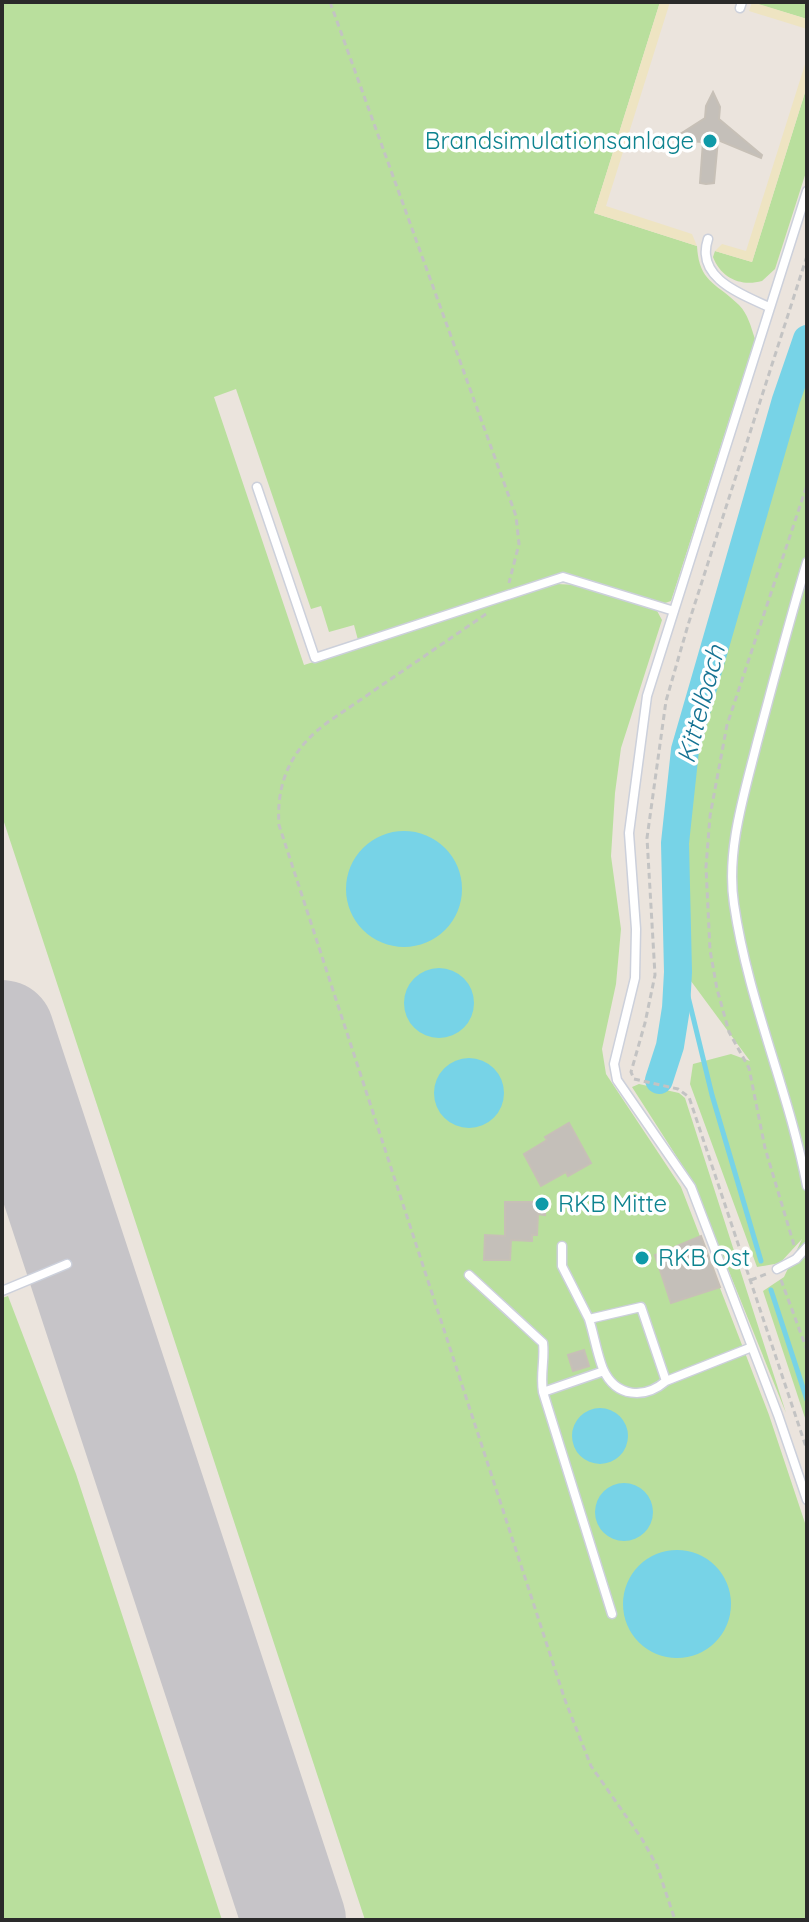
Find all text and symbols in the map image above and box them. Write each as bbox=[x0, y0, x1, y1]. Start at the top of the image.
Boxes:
place label: Brandsimulationsanlage bbox=[425, 125, 694, 155]
marker: Brandsimulationsanlage bbox=[701, 132, 719, 150]
water label: Kittelbach bbox=[669, 640, 732, 767]
place label: RKB Mitte bbox=[558, 1188, 667, 1218]
marker: RKB Mitte bbox=[533, 1195, 551, 1213]
place label: RKB Ost bbox=[658, 1242, 750, 1272]
marker: RKB Ost bbox=[633, 1249, 651, 1267]

